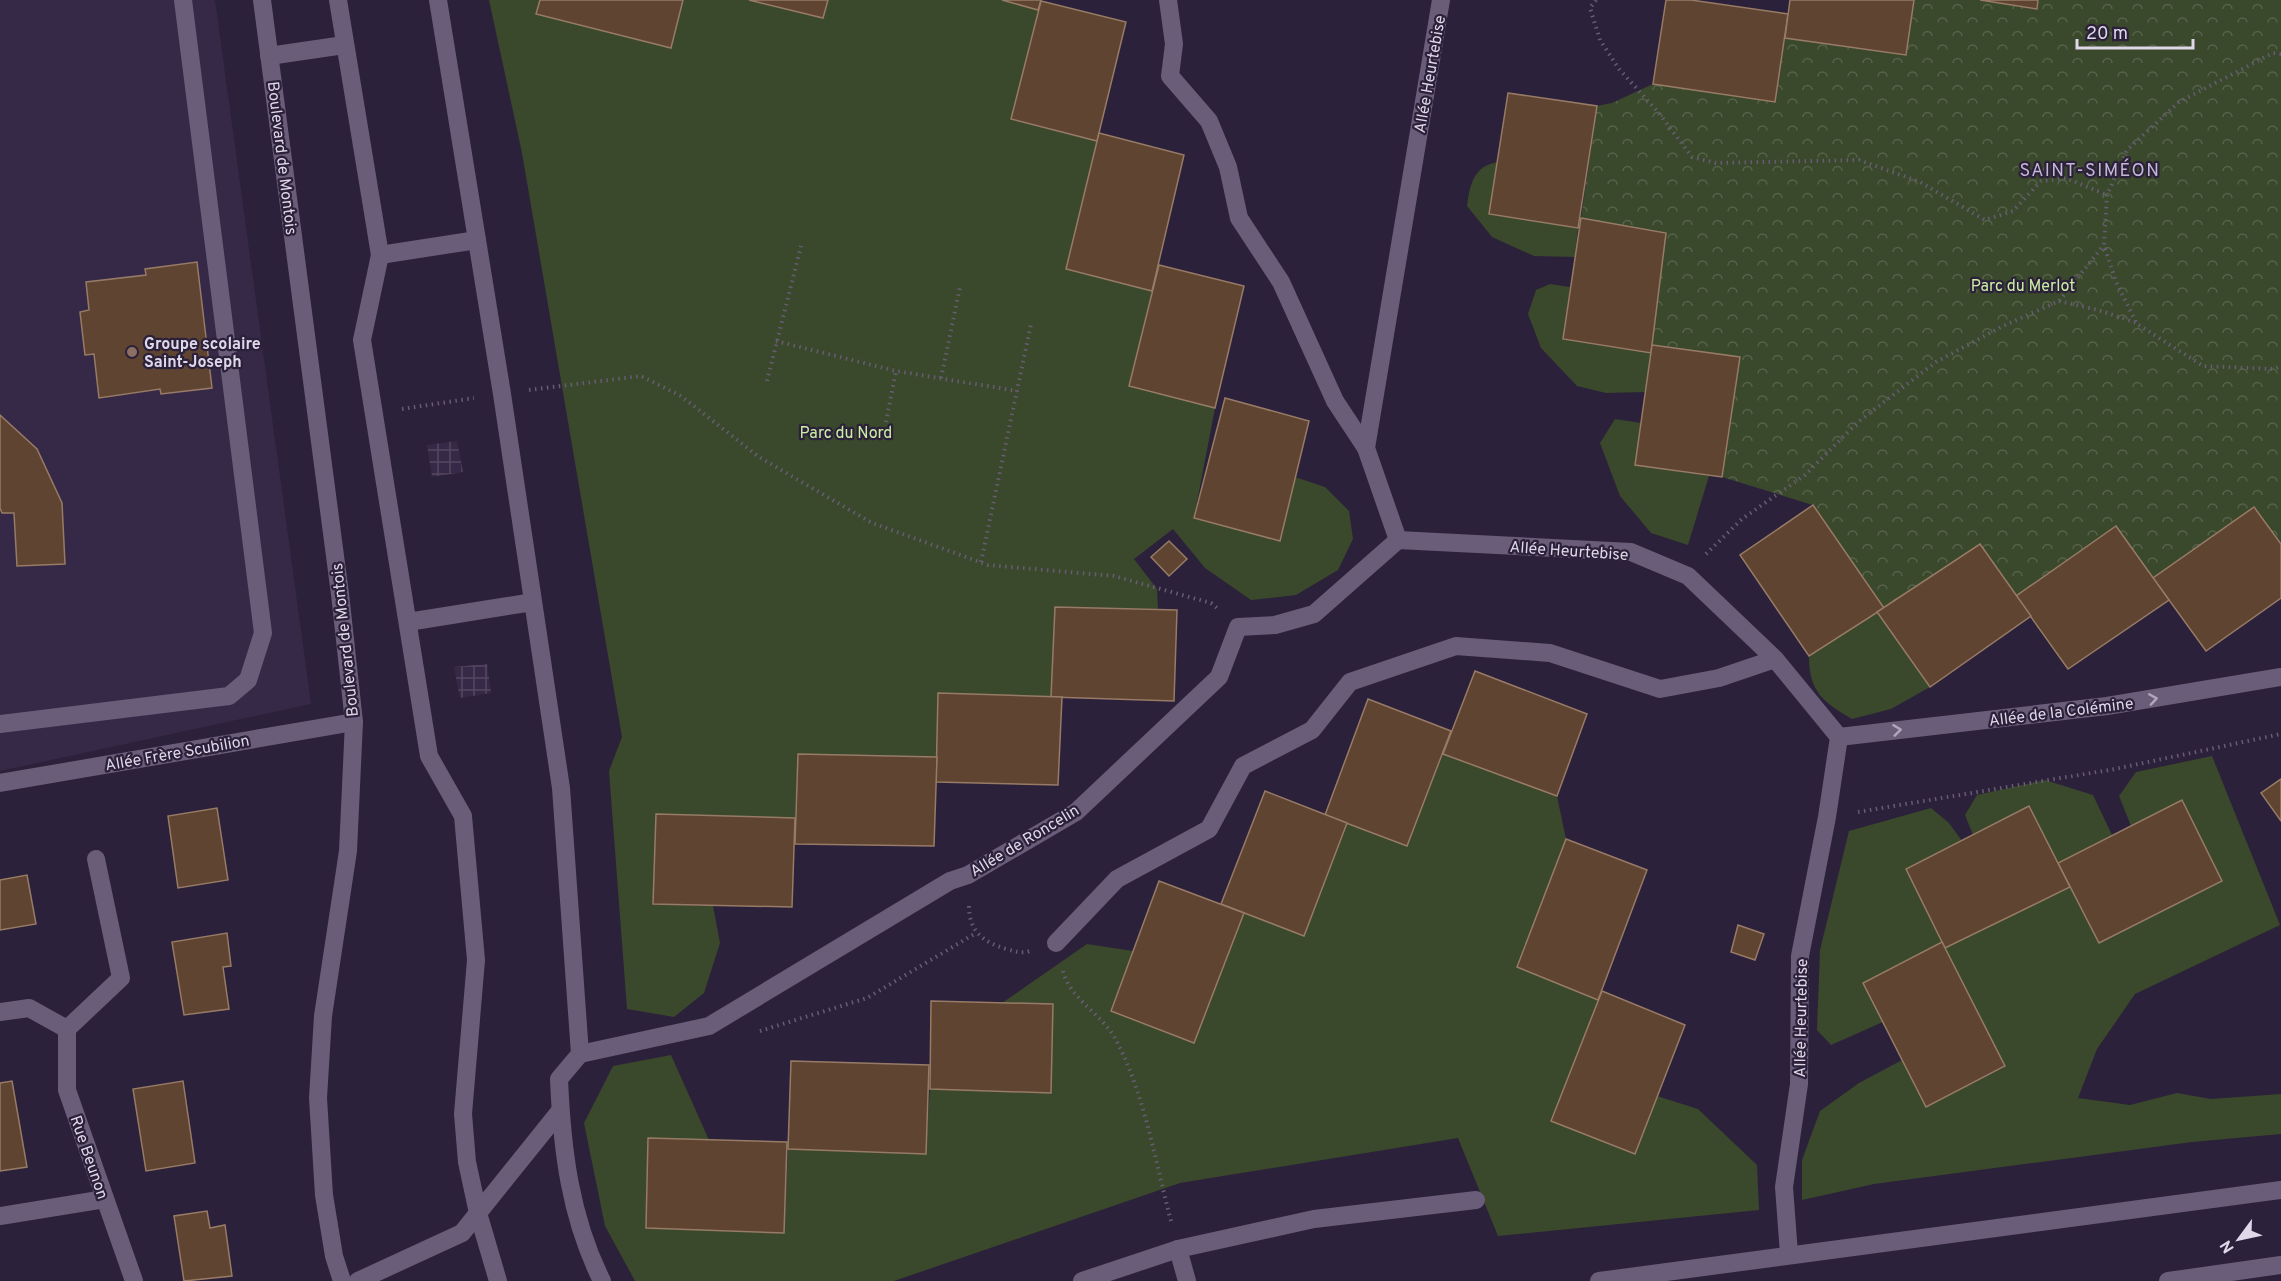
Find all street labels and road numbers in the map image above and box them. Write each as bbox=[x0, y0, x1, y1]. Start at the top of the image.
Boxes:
street label: Allée Heurtebise bbox=[1411, 14, 1451, 135]
street label: Boulevard de Montois bbox=[262, 80, 300, 236]
street label: Allée Heurtebise bbox=[1509, 538, 1629, 566]
street label: Boulevard de Montois bbox=[328, 562, 364, 718]
street label: Allée de la Colémine bbox=[1988, 694, 2135, 732]
street label: Allée Frère Scubilion bbox=[104, 731, 251, 777]
street label: Allée de Roncelin bbox=[967, 801, 1083, 882]
street label: Allée Heurtebise bbox=[1791, 958, 1813, 1078]
street label: Rue Beunon bbox=[64, 1113, 112, 1202]

